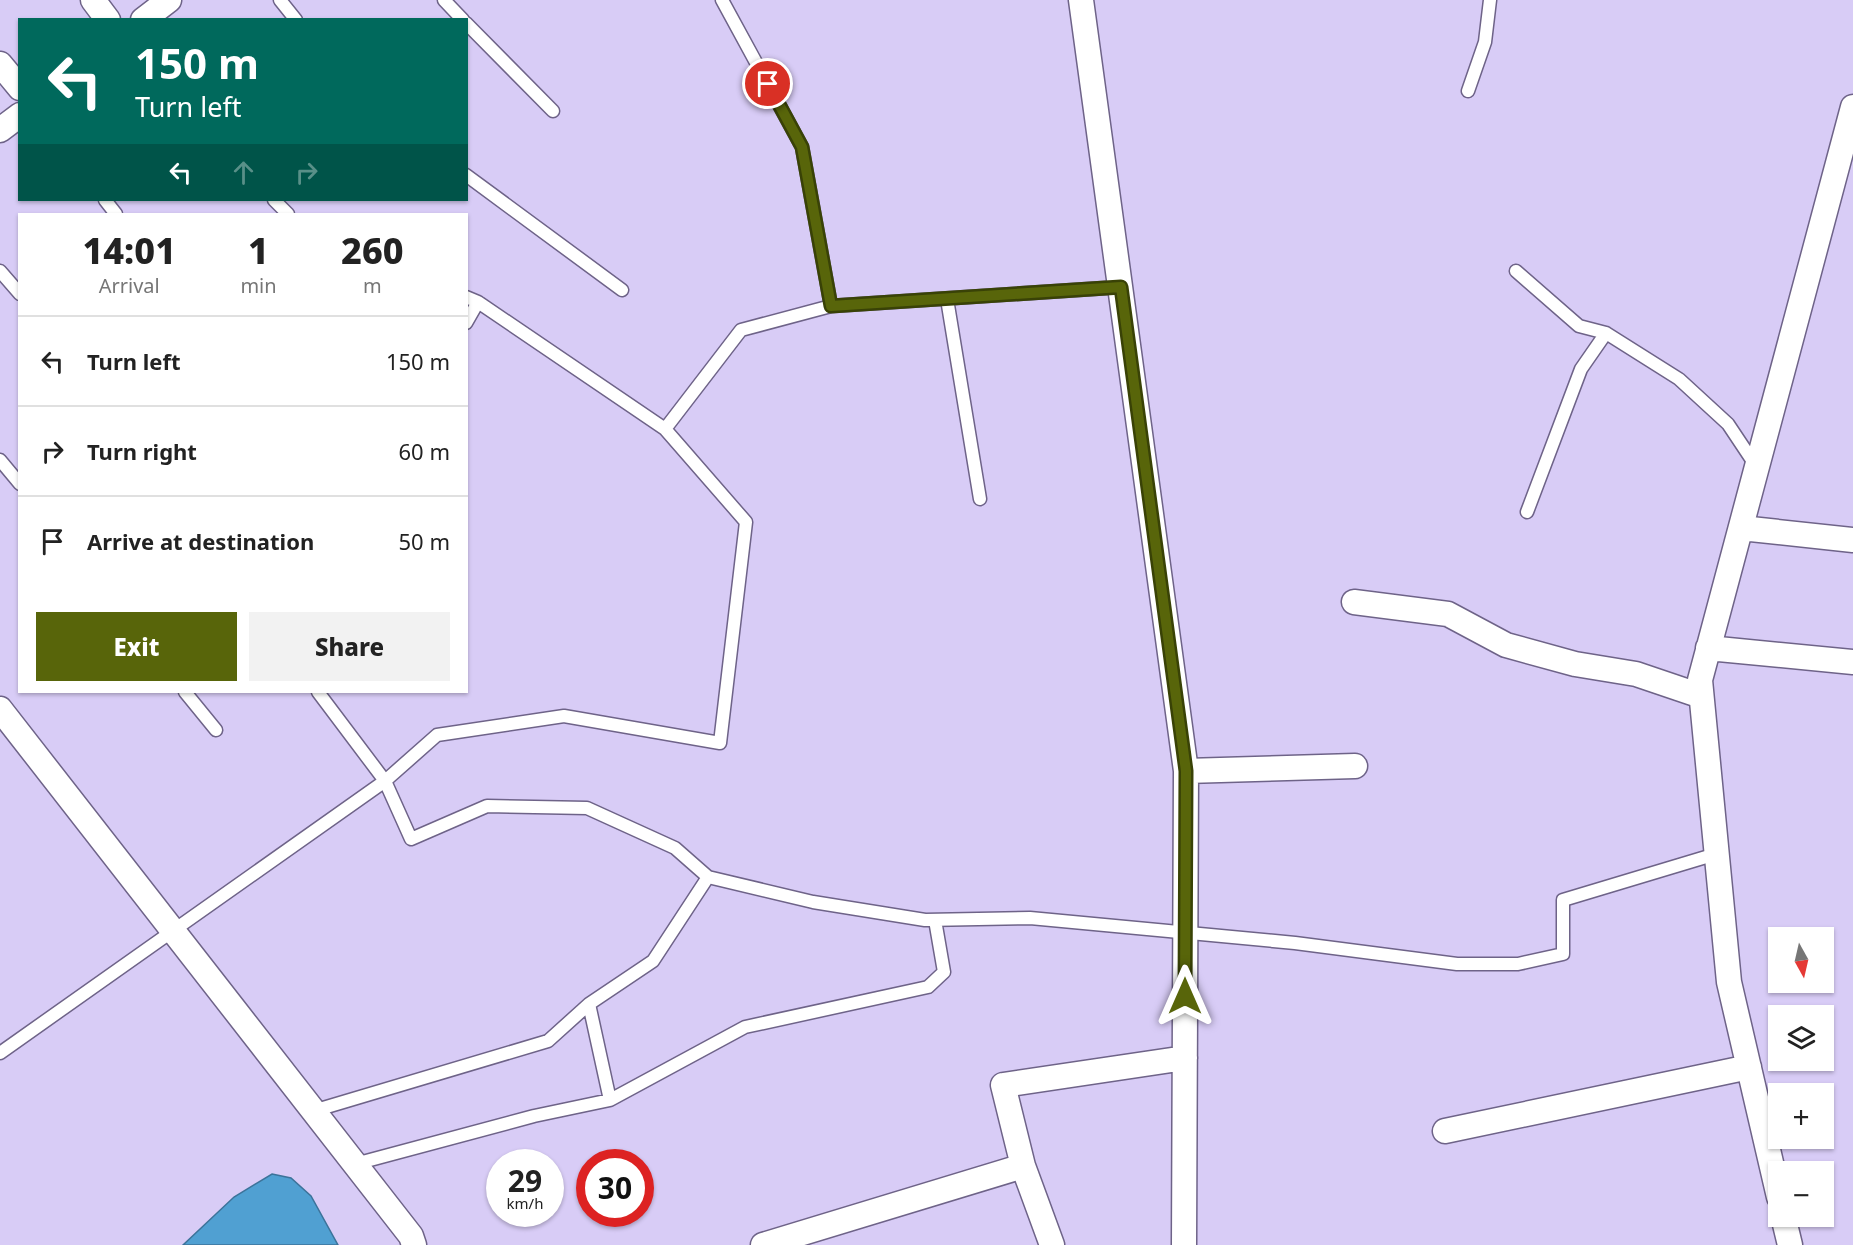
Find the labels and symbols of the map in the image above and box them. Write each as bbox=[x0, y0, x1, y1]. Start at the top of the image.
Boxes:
pin bbox=[742, 58, 793, 109]
north arrow bbox=[1768, 927, 1834, 993]
position arrow bbox=[1153, 964, 1217, 1028]
speed limit sign: 30 bbox=[576, 1149, 654, 1227]

